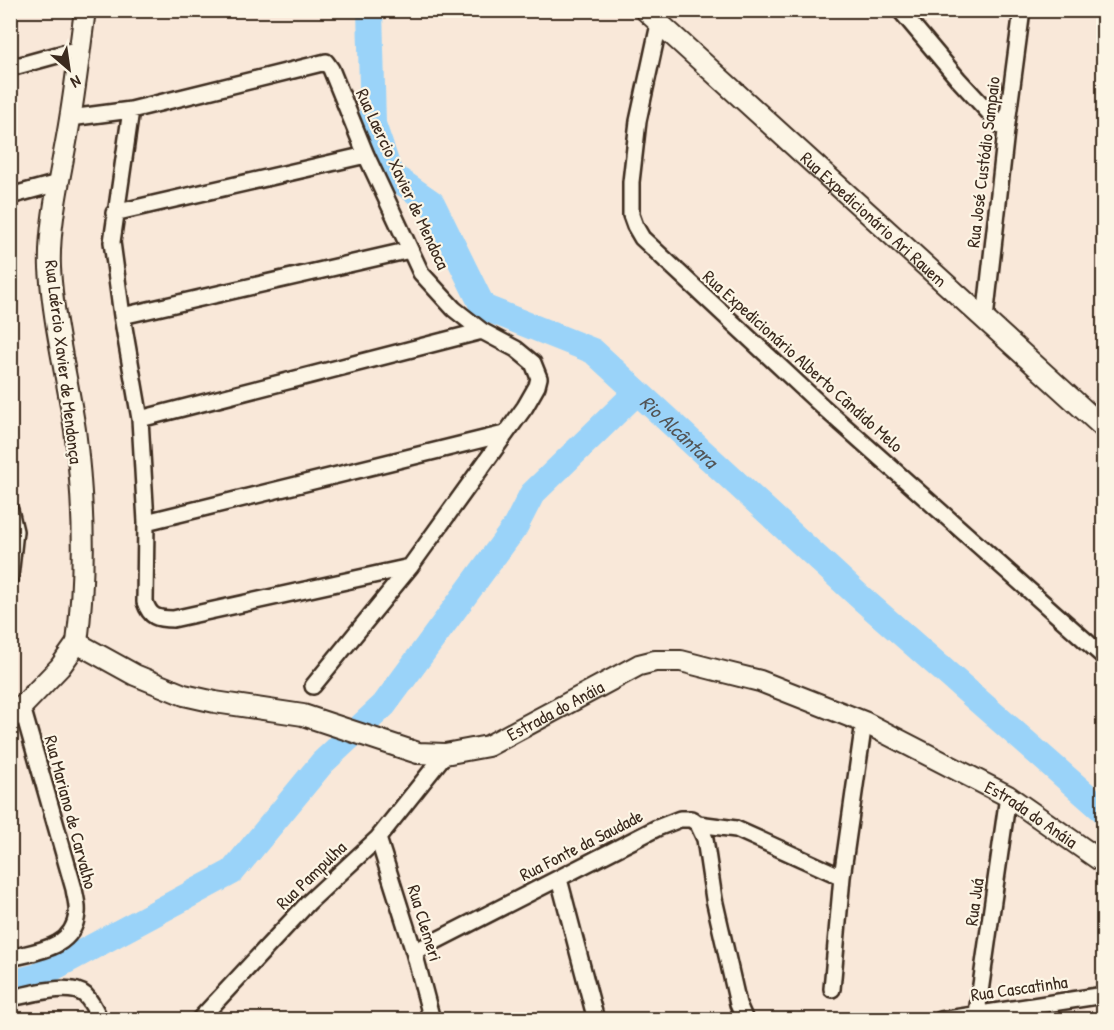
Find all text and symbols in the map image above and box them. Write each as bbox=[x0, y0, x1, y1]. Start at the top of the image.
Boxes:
north arrow bbox=[39, 39, 99, 99]
text: N bbox=[67, 70, 85, 94]
street label: Rua José Custódio Sampaio bbox=[960, 75, 1006, 249]
street label: Rua Laercio Xavier de Mendoca bbox=[350, 85, 456, 273]
street label: Rua Expedicionário Ari Rauem bbox=[795, 145, 953, 292]
street label: Rua Laércio Xavier de Mendonça bbox=[39, 259, 89, 465]
street label: Rua Expedicionário Alberto Cândido Melo bbox=[697, 264, 909, 458]
water label: Rio Alcântara bbox=[635, 388, 726, 475]
street label: Estrada do Anáia bbox=[502, 674, 608, 746]
street label: Rua Mariano de Carvalho bbox=[38, 732, 104, 892]
street label: Estrada do Anáia bbox=[981, 774, 1083, 854]
street label: Rua Fonte da Saudade bbox=[515, 803, 647, 887]
street label: Rua Pampulha bbox=[270, 835, 352, 915]
street label: Rua Juá bbox=[958, 877, 990, 927]
street label: Rua Clemeri bbox=[402, 882, 448, 964]
street label: Rua Cascatinha bbox=[969, 969, 1069, 1007]

